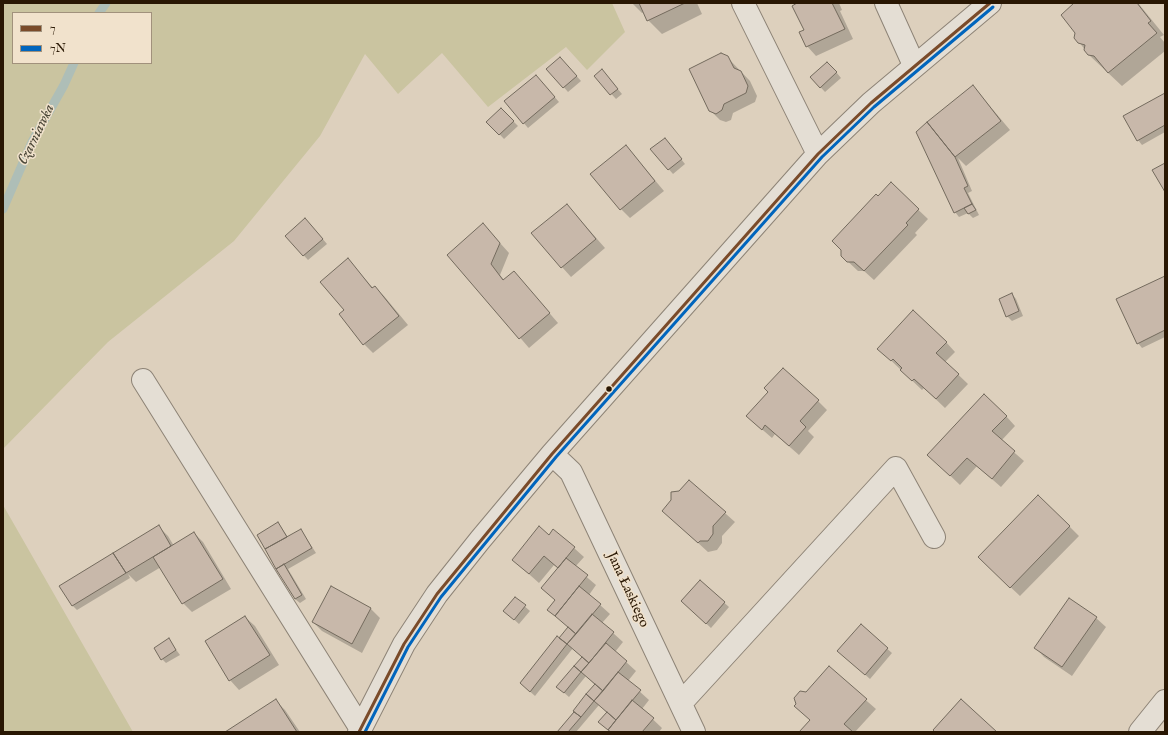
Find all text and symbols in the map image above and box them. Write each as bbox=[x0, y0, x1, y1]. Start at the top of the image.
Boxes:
legend bbox=[12, 12, 152, 64]
text: 7 bbox=[50, 21, 56, 36]
text: 7N bbox=[50, 41, 66, 56]
water label: Czarniawka bbox=[15, 102, 59, 168]
unlabelled marker bbox=[604, 384, 614, 394]
street label: Jana Łaskiego bbox=[602, 549, 652, 631]

